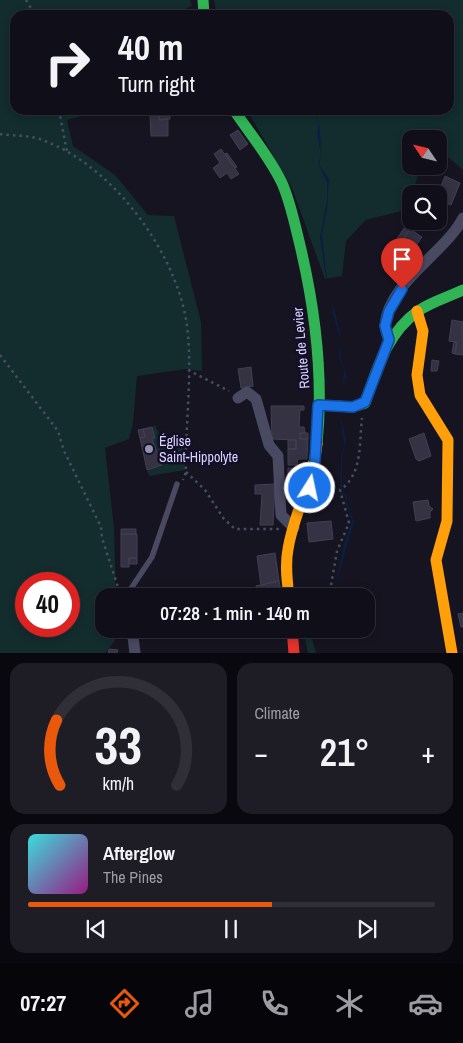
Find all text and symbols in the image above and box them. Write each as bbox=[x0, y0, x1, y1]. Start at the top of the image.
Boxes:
text: 40 m bbox=[118, 24, 183, 71]
icon: right bbox=[35, 30, 100, 95]
text: Turn right bbox=[118, 69, 195, 99]
north arrow bbox=[402, 130, 448, 175]
map controls bbox=[402, 130, 447, 230]
button: search bbox=[402, 185, 447, 230]
pin bbox=[381, 238, 423, 289]
icon: arrive bbox=[388, 245, 416, 273]
street label: Route de Levier bbox=[288, 306, 314, 389]
place label: Église Saint-Hippolyte bbox=[159, 432, 238, 466]
marker: Église Saint-Hippolyte bbox=[143, 443, 155, 455]
position arrow bbox=[283, 461, 335, 513]
speed limit sign: 40 bbox=[15, 572, 80, 637]
text: 07:28 · 1 min · 140 m bbox=[160, 600, 310, 626]
text: Climate bbox=[255, 702, 300, 724]
text: 33 bbox=[95, 710, 142, 780]
text: 21° bbox=[320, 727, 370, 778]
text: − bbox=[255, 734, 268, 772]
text: + bbox=[422, 734, 435, 772]
text: km/h bbox=[102, 772, 134, 796]
text: Afterglow bbox=[103, 840, 175, 866]
text: The Pines bbox=[103, 866, 163, 888]
icon: previous bbox=[82, 915, 110, 943]
icon: pause bbox=[217, 915, 245, 943]
icon: next bbox=[353, 915, 381, 943]
icon: directions bbox=[107, 986, 142, 1021]
icon: music bbox=[182, 986, 217, 1021]
icon: phone bbox=[257, 986, 292, 1021]
icon: climate bbox=[332, 986, 367, 1021]
icon: car bbox=[408, 986, 443, 1021]
text: 07:27 bbox=[20, 988, 66, 1018]

